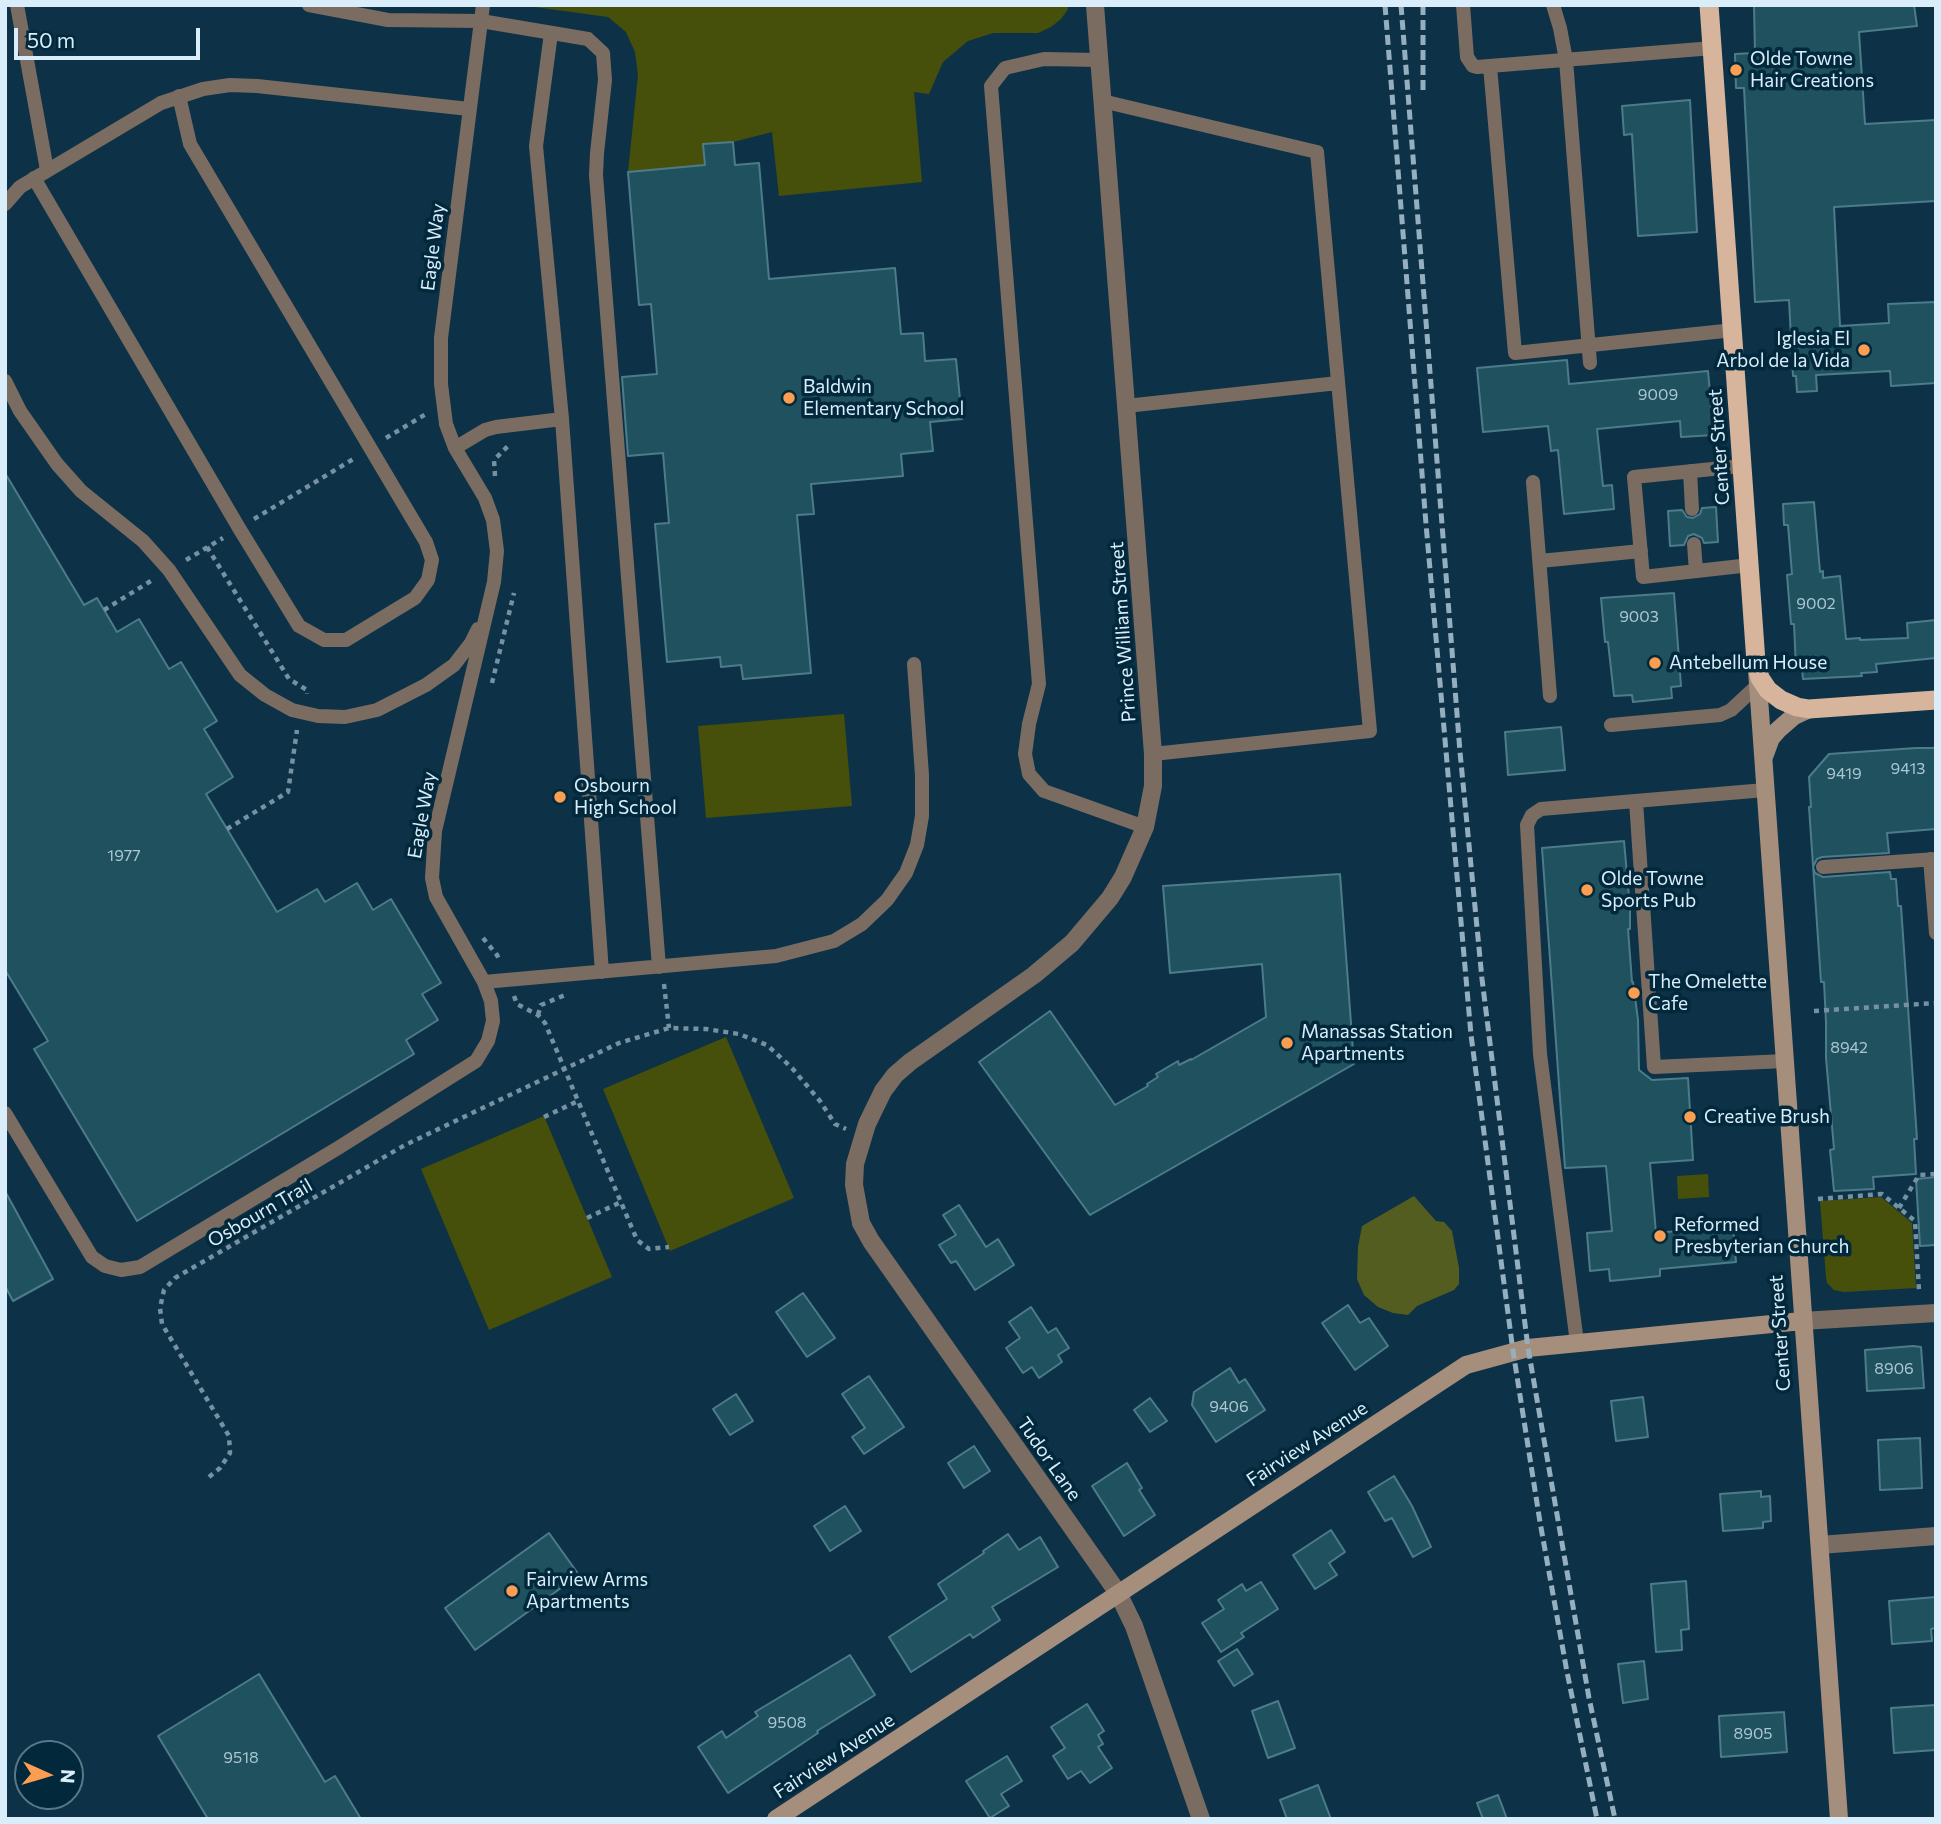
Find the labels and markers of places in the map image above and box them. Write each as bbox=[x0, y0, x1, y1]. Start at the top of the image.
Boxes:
place label: Olde Towne Hair Creations bbox=[1750, 48, 1874, 92]
marker: Olde Towne Hair Creations bbox=[1728, 62, 1744, 78]
place label: Iglesia El Arbol de la Vida bbox=[1716, 328, 1850, 372]
marker: Iglesia El Arbol de la Vida bbox=[1856, 342, 1872, 358]
place label: Baldwin Elementary School bbox=[803, 376, 964, 420]
marker: Baldwin Elementary School bbox=[781, 390, 797, 406]
place label: Antebellum House bbox=[1669, 652, 1827, 674]
marker: Antebellum House bbox=[1647, 655, 1663, 671]
place label: Osbourn High School bbox=[574, 775, 677, 819]
marker: Osbourn High School bbox=[552, 789, 568, 805]
place label: Olde Towne Sports Pub bbox=[1601, 868, 1704, 912]
marker: Olde Towne Sports Pub bbox=[1579, 882, 1595, 898]
place label: The Omelette Cafe bbox=[1648, 971, 1767, 1015]
marker: The Omelette Cafe bbox=[1626, 985, 1642, 1001]
place label: Manassas Station Apartments bbox=[1301, 1021, 1453, 1065]
marker: Manassas Station Apartments bbox=[1279, 1035, 1295, 1051]
place label: Creative Brush bbox=[1704, 1106, 1830, 1128]
marker: Creative Brush bbox=[1682, 1109, 1698, 1125]
place label: Reformed Presbyterian Church bbox=[1674, 1214, 1849, 1258]
marker: Reformed Presbyterian Church bbox=[1652, 1228, 1668, 1244]
place label: Fairview Arms Apartments bbox=[526, 1569, 648, 1613]
marker: Fairview Arms Apartments bbox=[504, 1583, 520, 1599]

